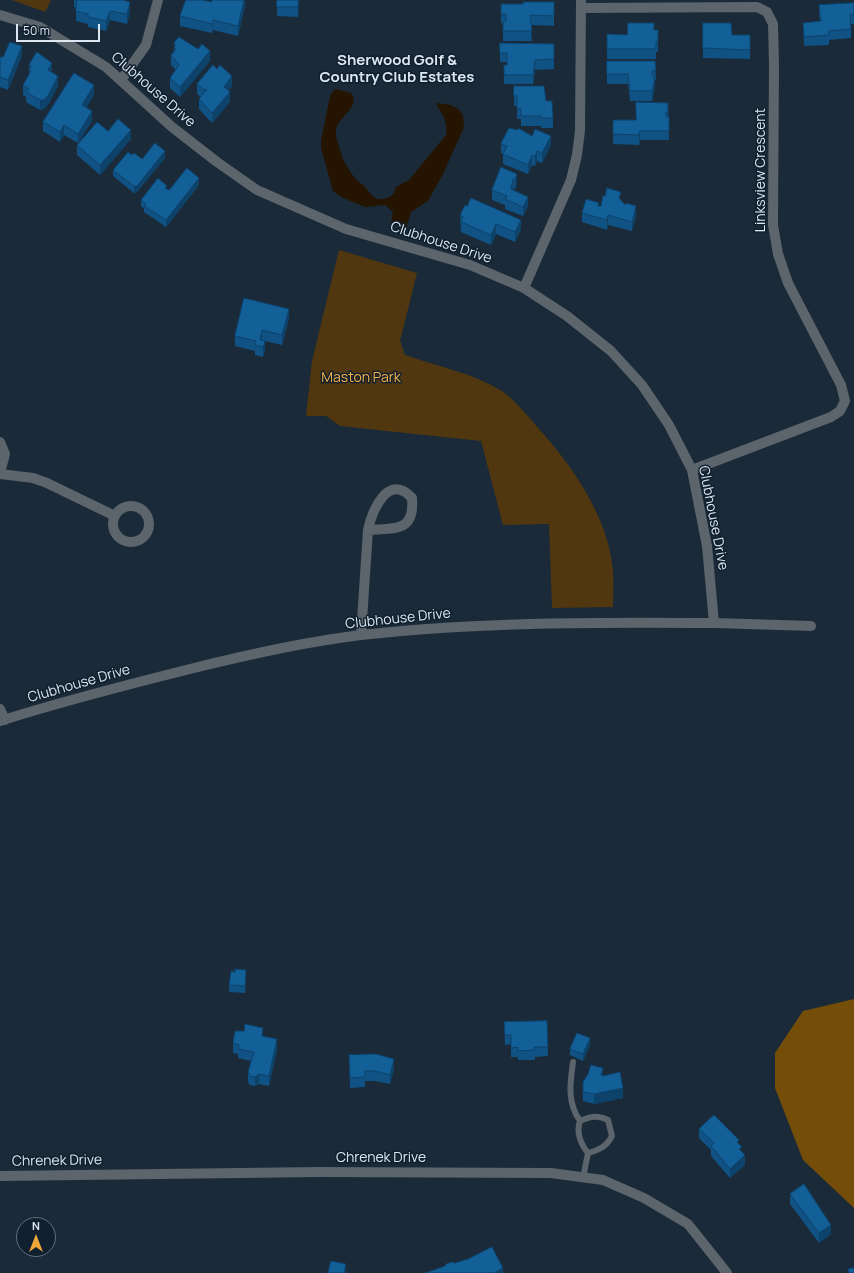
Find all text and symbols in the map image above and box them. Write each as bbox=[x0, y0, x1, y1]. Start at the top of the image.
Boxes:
scale bar bbox=[18, 16, 102, 42]
text: 50 m bbox=[23, 22, 50, 39]
street label: Clubhouse Drive bbox=[108, 49, 198, 131]
district label: Sherwood Golf & Country Club Estates bbox=[320, 52, 474, 87]
street label: Linksview Crescent bbox=[753, 108, 769, 232]
street label: Clubhouse Drive bbox=[388, 219, 494, 267]
park label: Maston Park bbox=[321, 370, 401, 386]
street label: Clubhouse Drive bbox=[695, 464, 731, 572]
street label: Clubhouse Drive bbox=[344, 605, 452, 633]
street label: Clubhouse Drive bbox=[26, 661, 132, 707]
street label: Chrenek Drive bbox=[336, 1150, 426, 1166]
street label: Chrenek Drive bbox=[12, 1152, 102, 1170]
north arrow bbox=[16, 1217, 56, 1257]
text: N bbox=[32, 1218, 40, 1233]

